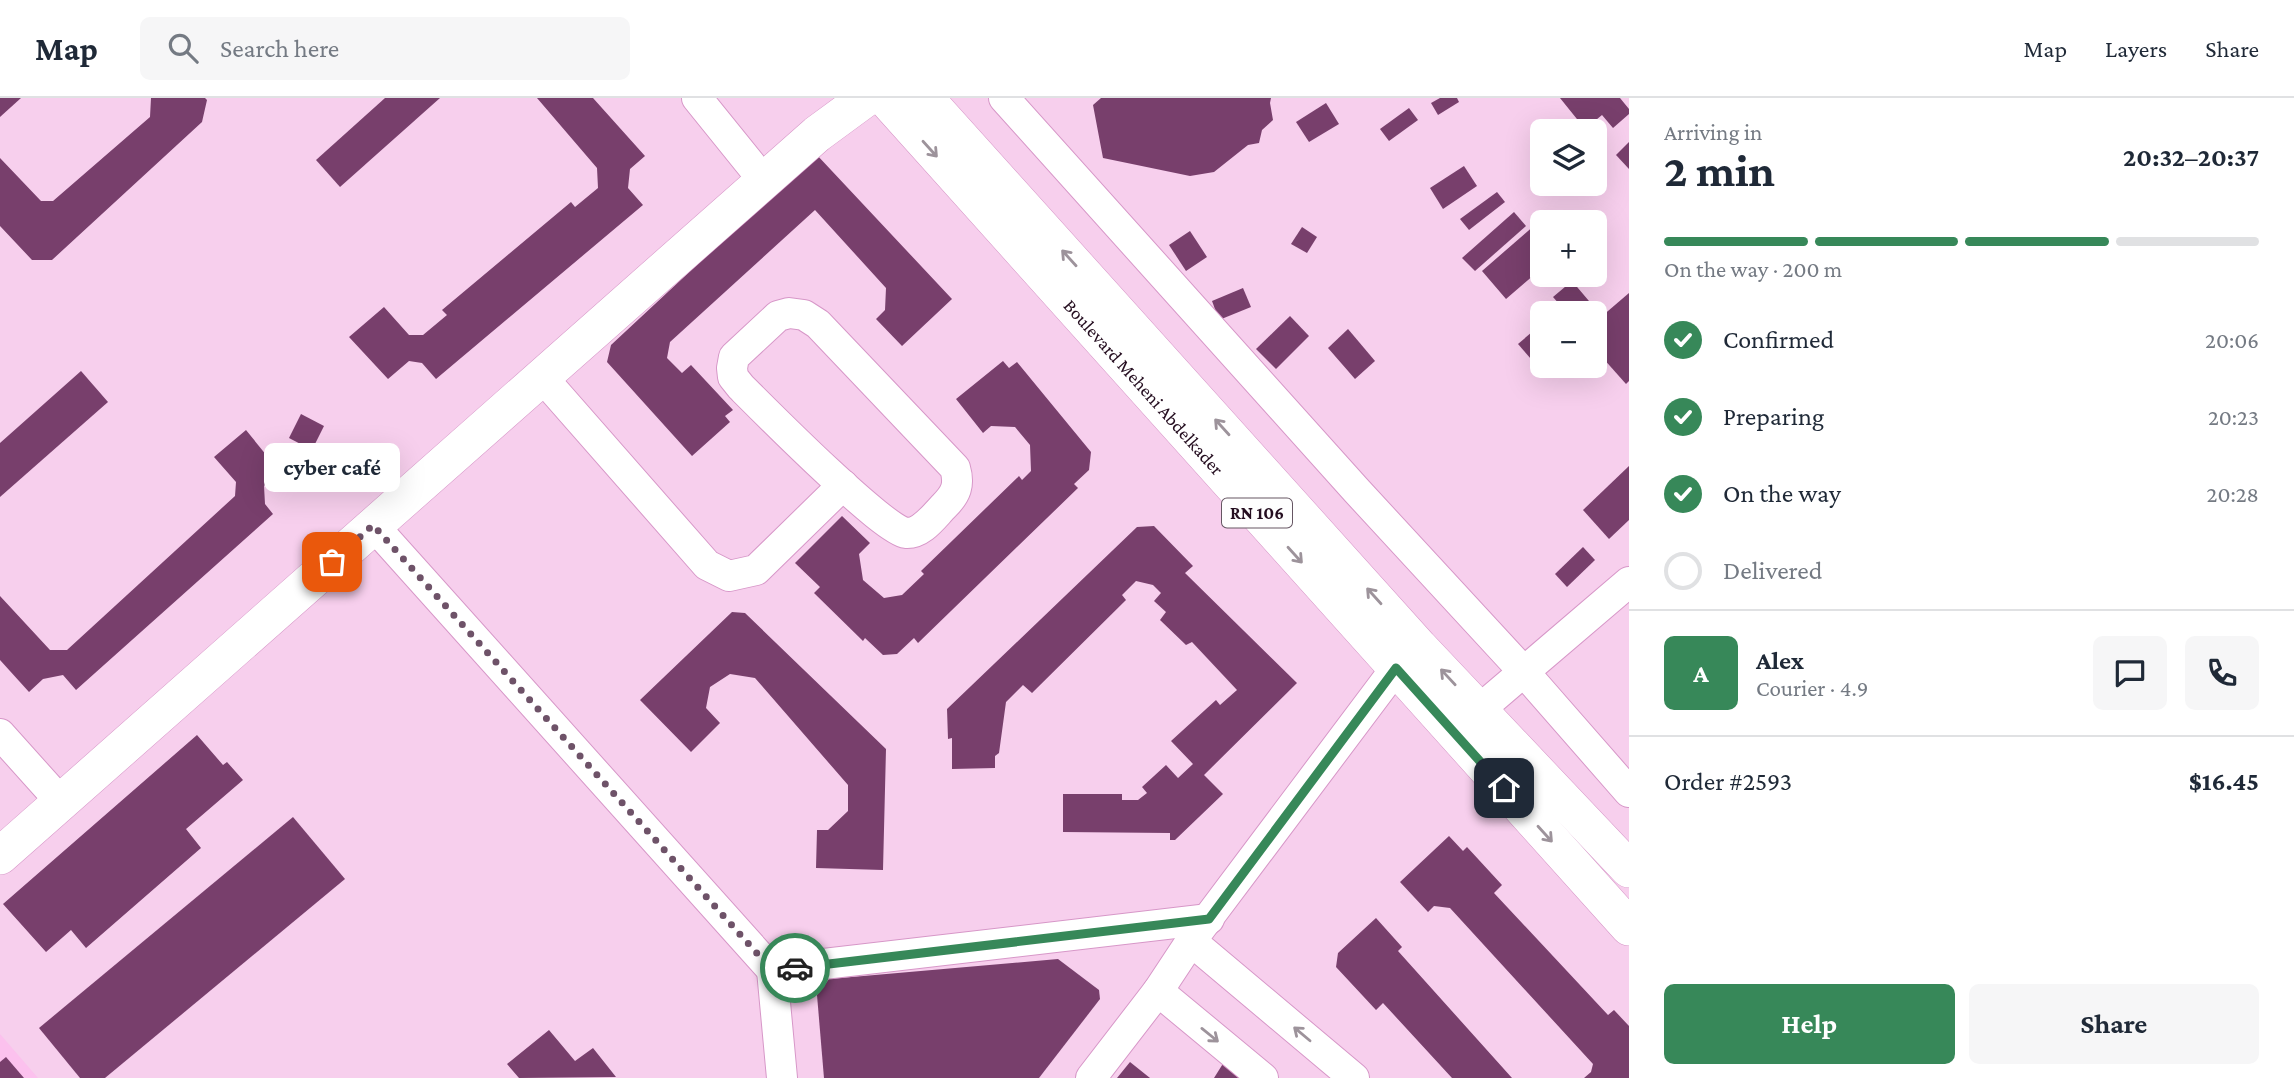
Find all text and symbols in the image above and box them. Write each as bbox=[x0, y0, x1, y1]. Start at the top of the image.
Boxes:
search box bbox=[140, 17, 630, 80]
icon: search bbox=[164, 29, 202, 67]
text: Map bbox=[35, 30, 98, 67]
text: Search here bbox=[220, 34, 339, 63]
text: Map bbox=[2023, 35, 2067, 62]
text: Layers bbox=[2105, 35, 2167, 62]
text: Share bbox=[2205, 35, 2259, 62]
map controls bbox=[1530, 119, 1607, 378]
button: layers bbox=[1530, 119, 1607, 196]
text: Arriving in bbox=[1664, 119, 1762, 145]
one-way arrow bbox=[922, 140, 939, 157]
text: 20:32–20:37 bbox=[2123, 143, 2259, 172]
text: 2 min bbox=[1664, 145, 1775, 196]
button: + bbox=[1530, 210, 1607, 287]
one-way arrow bbox=[1061, 249, 1077, 267]
text: On the way · 200 m bbox=[1664, 256, 1842, 282]
street label: Boulevard Meheni Abdelkader bbox=[1060, 295, 1229, 479]
button: − bbox=[1530, 301, 1607, 378]
icon: check bbox=[1664, 321, 1702, 359]
text: Confirmed bbox=[1723, 325, 1834, 354]
text: 20:06 bbox=[2205, 327, 2259, 353]
icon: check bbox=[1664, 398, 1702, 436]
text: Preparing bbox=[1723, 402, 1824, 431]
text: 20:23 bbox=[2208, 404, 2259, 430]
one-way arrow bbox=[1214, 418, 1230, 436]
callout: cyber café bbox=[264, 443, 400, 492]
text: cyber café bbox=[283, 454, 381, 480]
icon: check bbox=[1664, 475, 1702, 513]
text: On the way bbox=[1723, 479, 1841, 508]
text: 20:28 bbox=[2206, 481, 2259, 507]
road number: RN 106 bbox=[1222, 498, 1292, 528]
pin bbox=[302, 532, 362, 592]
icon: bag bbox=[313, 543, 351, 581]
one-way arrow bbox=[1287, 546, 1303, 564]
text: Delivered bbox=[1723, 556, 1822, 585]
one-way arrow bbox=[1366, 587, 1382, 605]
button: chat bbox=[2093, 636, 2167, 710]
button: phone bbox=[2185, 636, 2259, 710]
text: Alex bbox=[1756, 646, 1804, 675]
text: A bbox=[1693, 659, 1709, 688]
one-way arrow bbox=[1439, 669, 1456, 686]
text: Courier · 4.9 bbox=[1756, 675, 1868, 701]
pin bbox=[1474, 758, 1534, 818]
text: Order #2593 bbox=[1664, 767, 1792, 796]
text: $16.45 bbox=[2189, 767, 2259, 796]
icon: home bbox=[1485, 769, 1523, 807]
one-way arrow bbox=[1537, 825, 1553, 843]
courier bbox=[760, 933, 830, 1003]
icon: car bbox=[776, 949, 814, 987]
button: Help bbox=[1664, 984, 1955, 1064]
button: Share bbox=[1969, 984, 2259, 1064]
one-way arrow bbox=[1293, 1026, 1311, 1042]
one-way arrow bbox=[1201, 1027, 1219, 1042]

